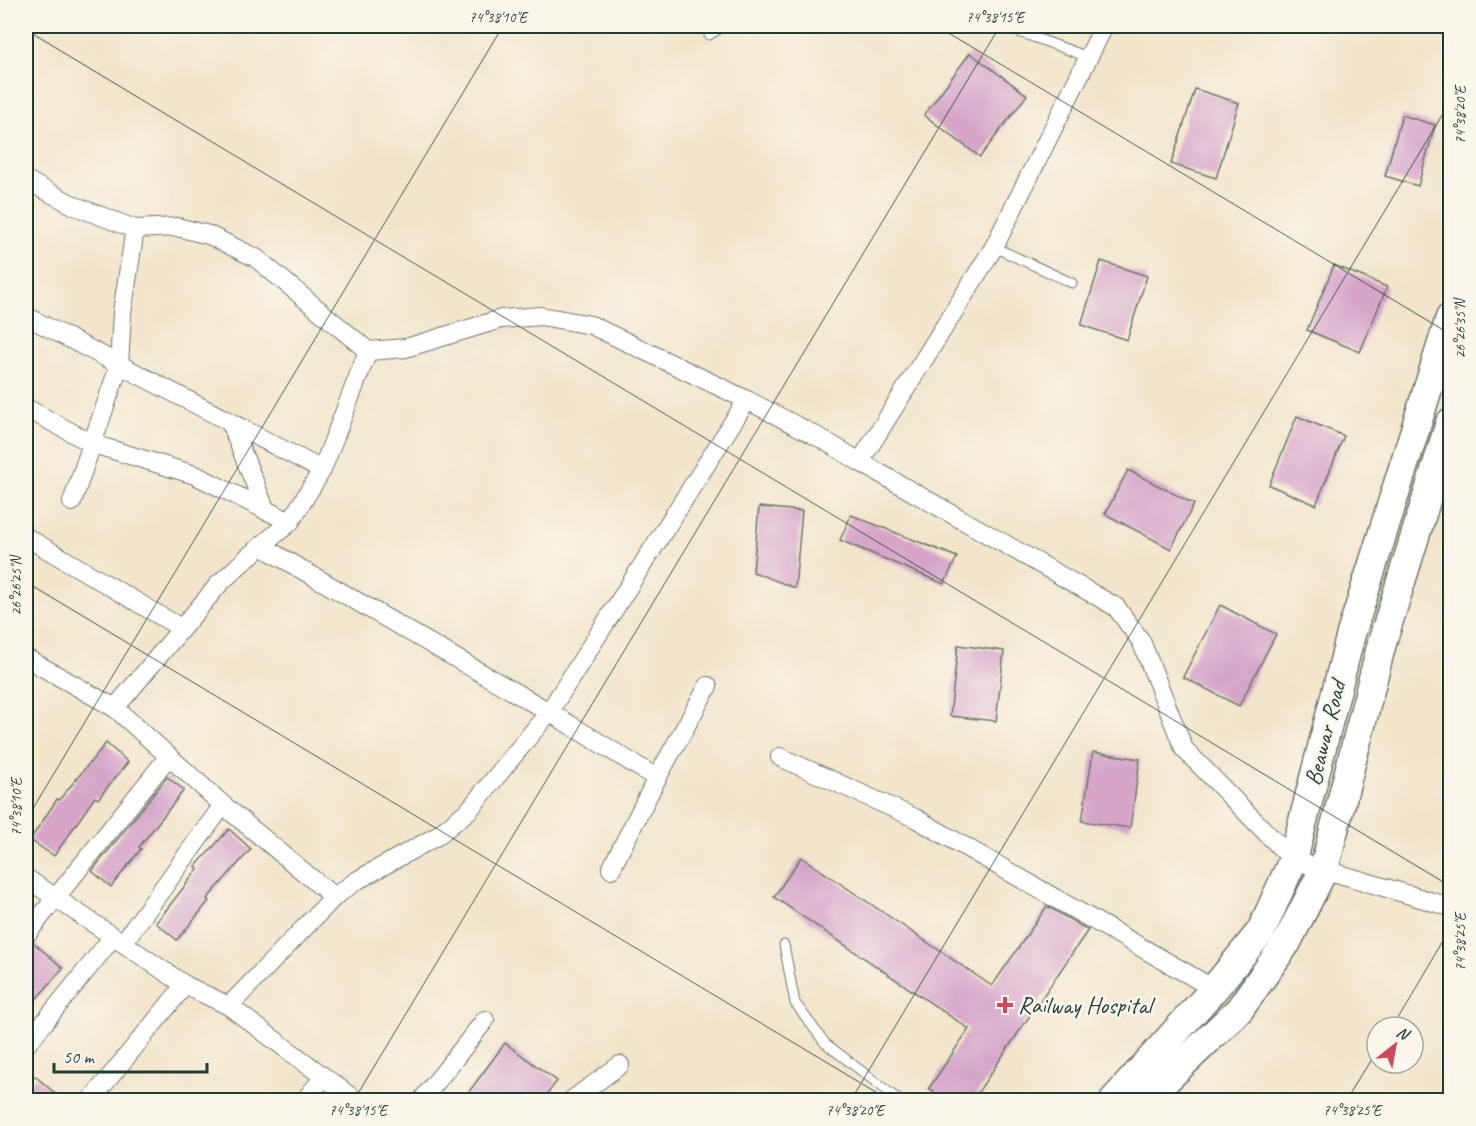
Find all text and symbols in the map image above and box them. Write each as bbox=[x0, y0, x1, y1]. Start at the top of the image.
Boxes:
text: 74°38'10"E bbox=[469, 8, 529, 27]
text: 74°38'15"E bbox=[966, 8, 1026, 27]
text: 74°38'20"E bbox=[1451, 84, 1470, 144]
text: 26°26'35"N bbox=[1451, 296, 1470, 359]
text: 26°26'25"N bbox=[7, 553, 26, 616]
street label: Beawar Road bbox=[1298, 674, 1353, 788]
text: 74°38'10"E bbox=[7, 776, 26, 836]
text: 74°38'25"E bbox=[1451, 911, 1470, 971]
place label: Railway Hospital bbox=[1018, 990, 1155, 1020]
marker: Railway Hospital bbox=[996, 996, 1014, 1014]
north arrow bbox=[1365, 1015, 1425, 1075]
text: N bbox=[1393, 1022, 1414, 1046]
scale bar bbox=[54, 1036, 207, 1074]
text: 50 m bbox=[63, 1046, 96, 1068]
text: 74°38'15"E bbox=[329, 1101, 389, 1120]
text: 74°38'20"E bbox=[826, 1101, 886, 1120]
text: 74°38'25"E bbox=[1323, 1101, 1383, 1120]

